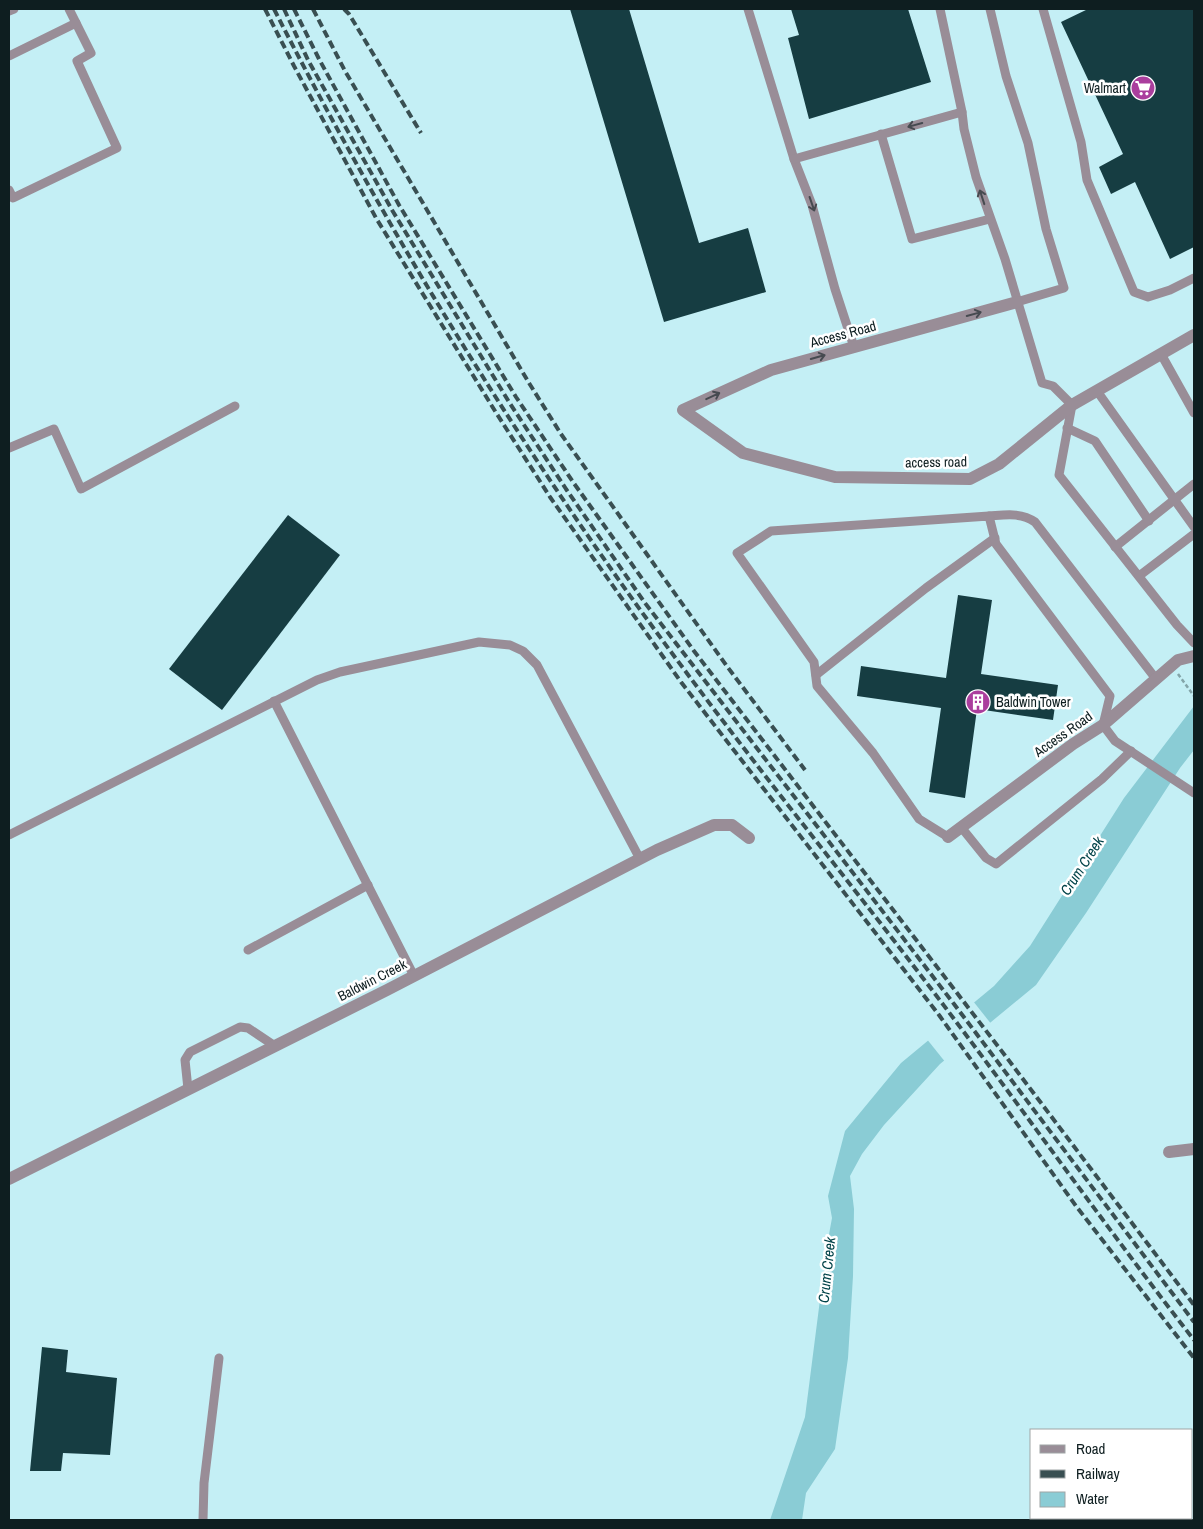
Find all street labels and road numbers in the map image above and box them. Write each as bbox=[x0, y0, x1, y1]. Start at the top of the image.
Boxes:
street label: Access Road bbox=[807, 317, 878, 352]
street label: access road bbox=[905, 452, 967, 472]
street label: Access Road bbox=[1029, 707, 1096, 761]
street label: Baldwin Creek bbox=[335, 955, 410, 1005]

